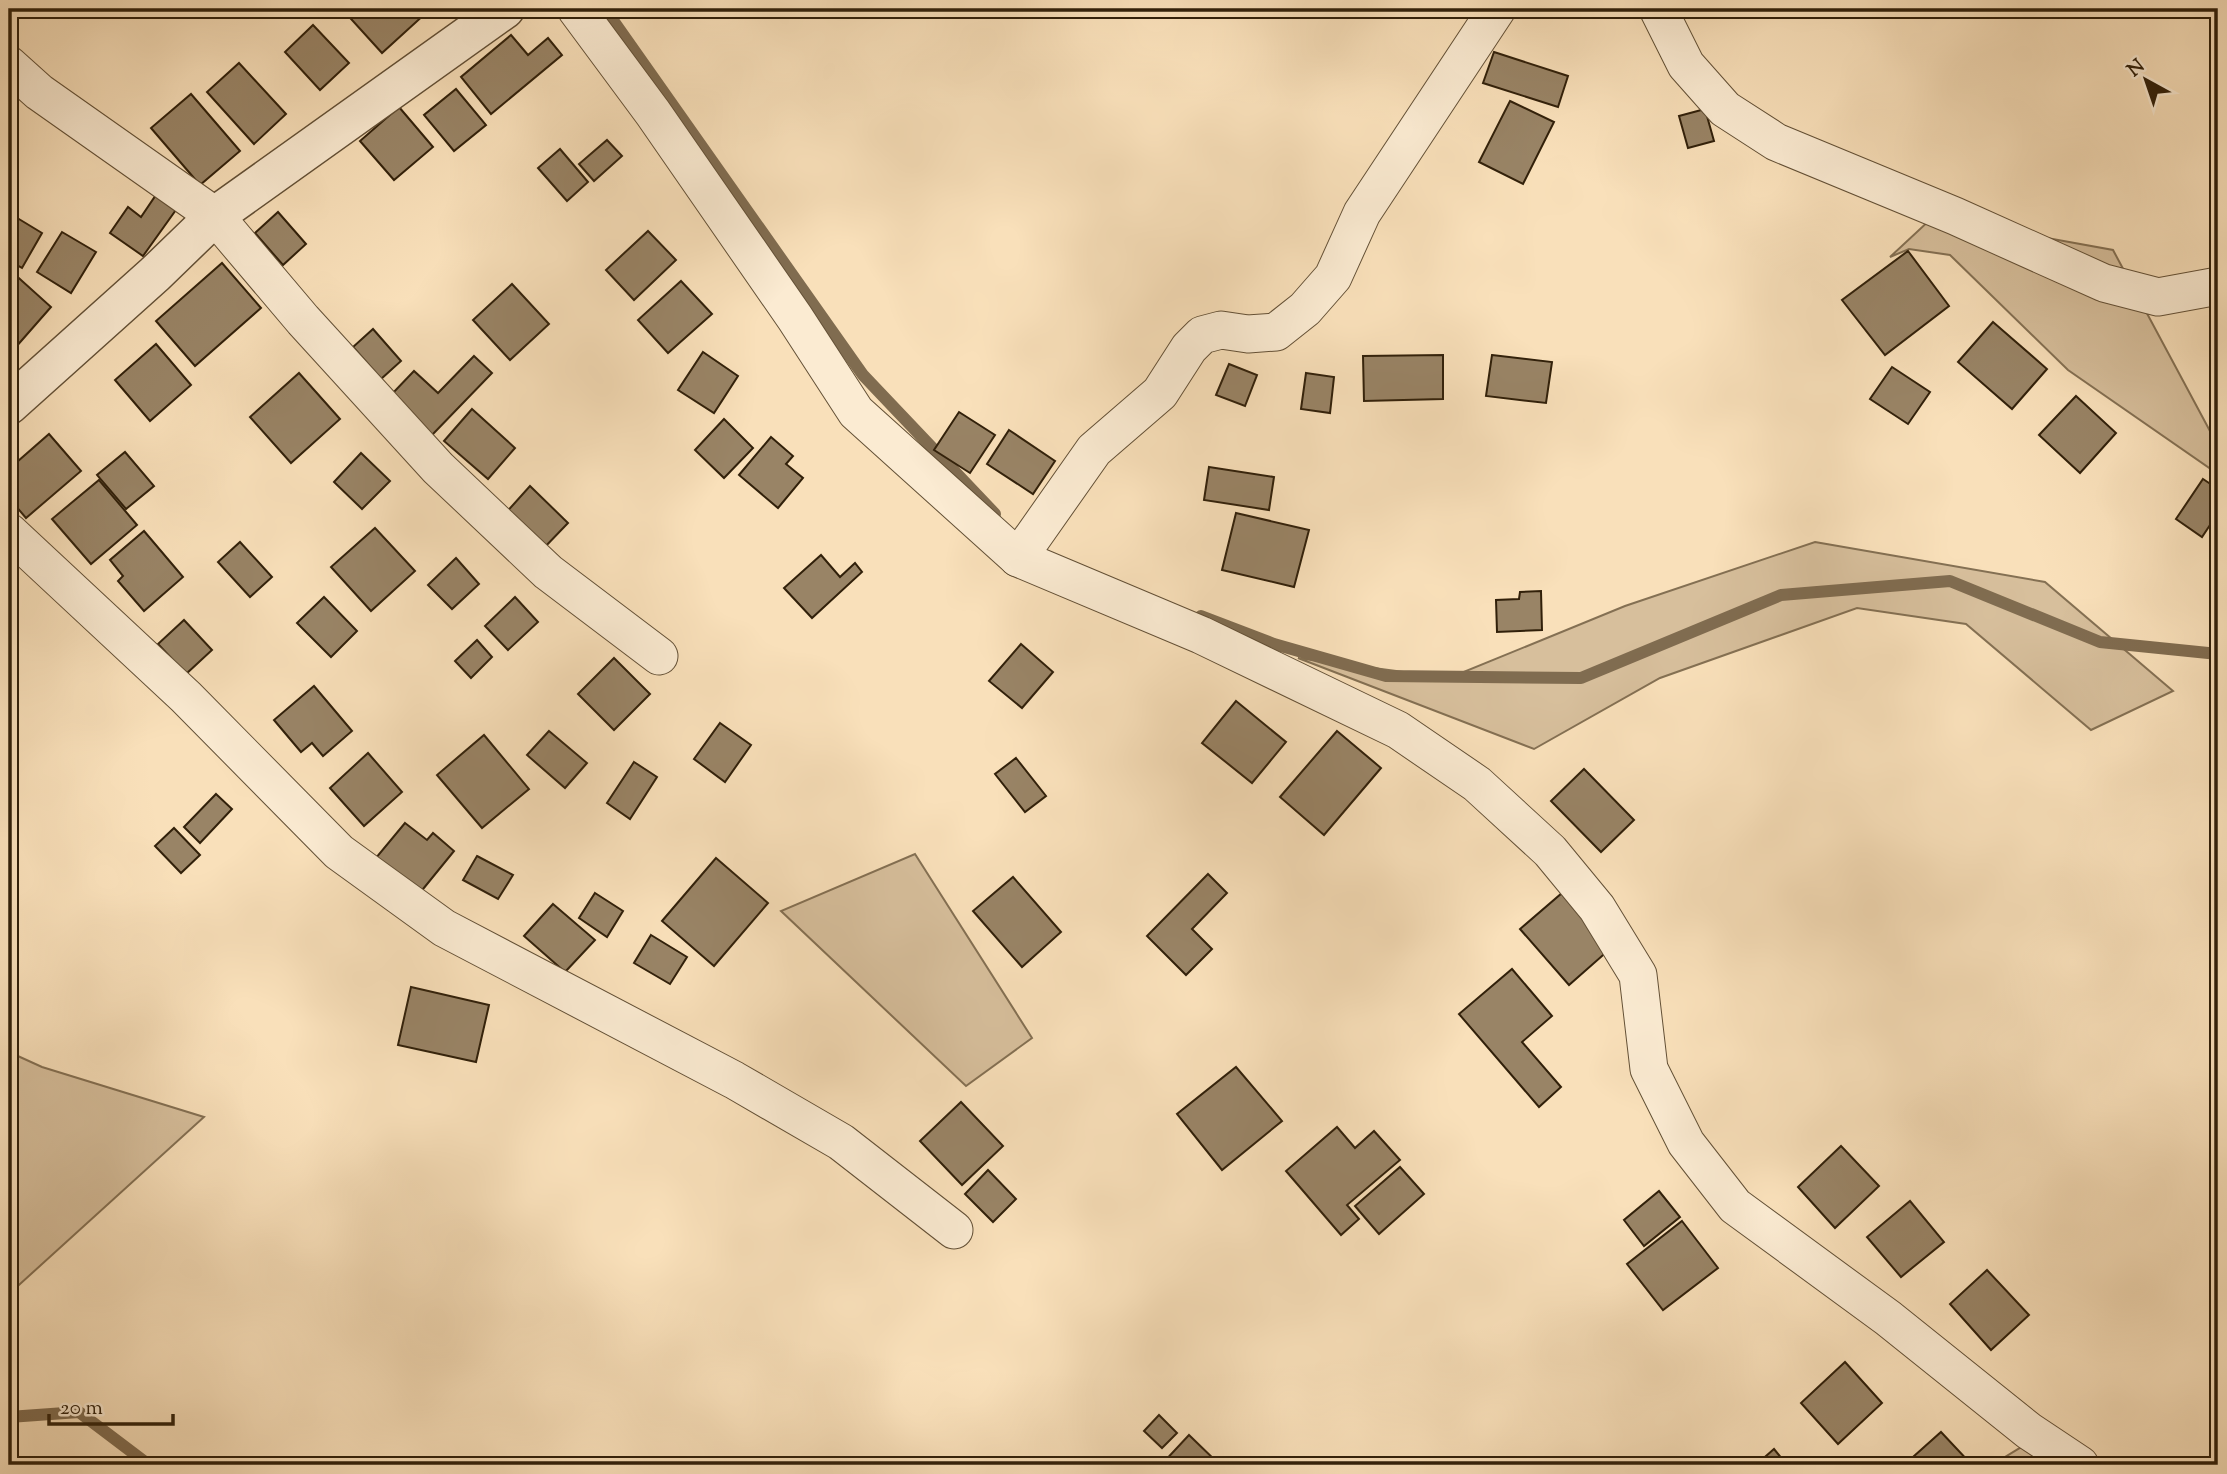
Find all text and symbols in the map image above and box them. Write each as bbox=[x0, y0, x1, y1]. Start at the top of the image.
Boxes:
north arrow bbox=[2112, 46, 2182, 116]
text: N bbox=[2122, 54, 2151, 84]
scale bar bbox=[49, 1383, 173, 1427]
text: 20 m bbox=[60, 1394, 103, 1424]

